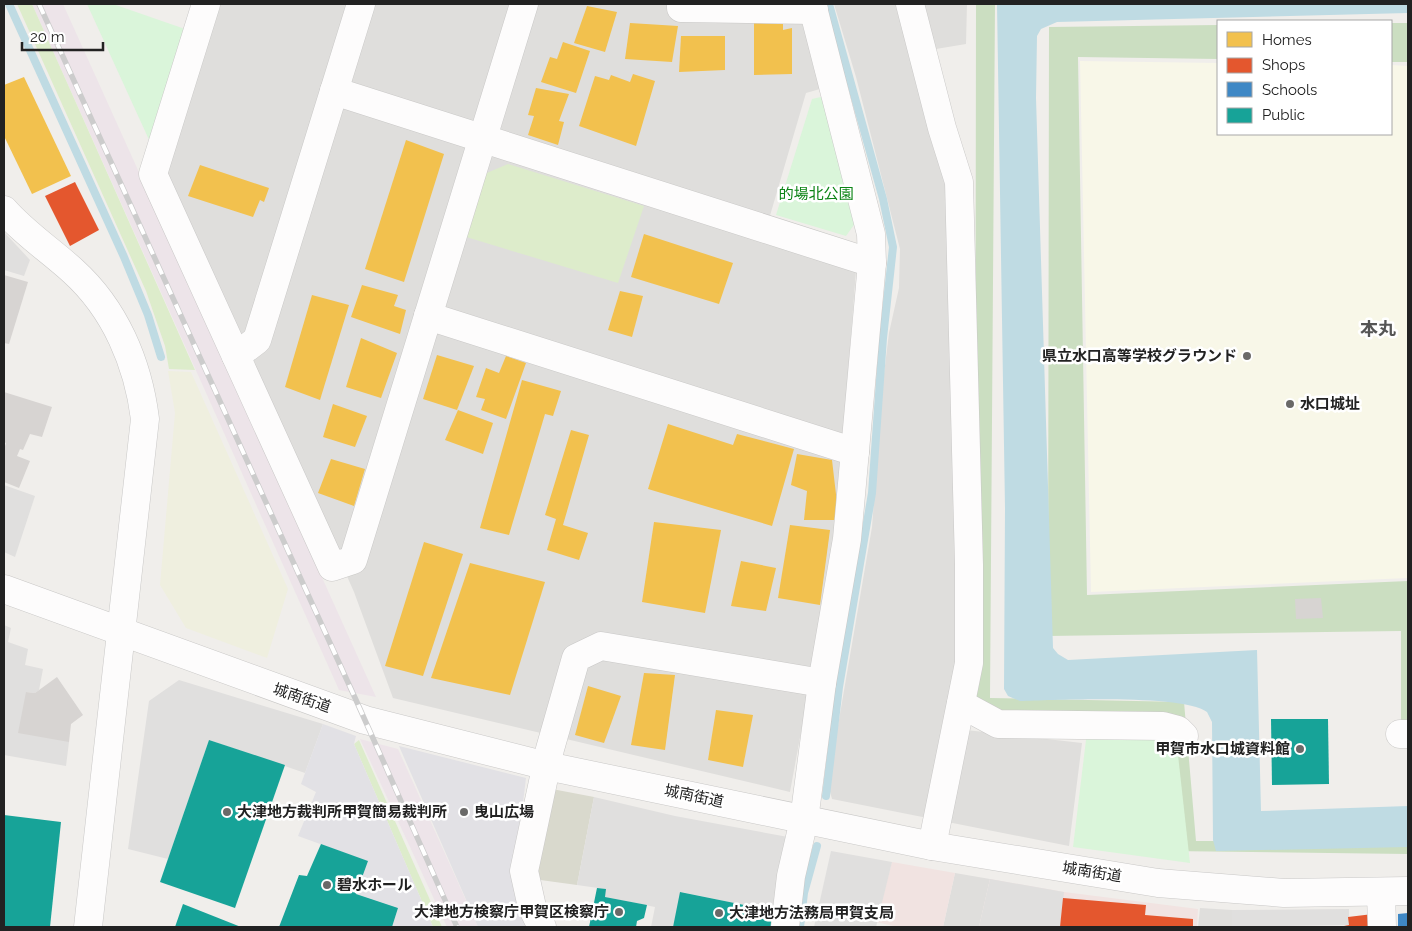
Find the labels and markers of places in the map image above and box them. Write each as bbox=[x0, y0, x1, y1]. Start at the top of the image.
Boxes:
place label: 県立水口高等学校グラウンド bbox=[1042, 347, 1237, 365]
marker: 県立水口高等学校グラウンド bbox=[1241, 350, 1253, 362]
place label: 水口城址 bbox=[1300, 395, 1360, 413]
marker: 水口城址 bbox=[1284, 398, 1296, 410]
place label: 甲賀市水口城資料館 bbox=[1155, 740, 1290, 758]
marker: 甲賀市水口城資料館 bbox=[1294, 743, 1306, 755]
place label: 大津地方裁判所甲賀簡易裁判所 bbox=[237, 803, 447, 821]
place label: 曳山広場 bbox=[474, 803, 534, 821]
marker: 大津地方裁判所甲賀簡易裁判所 bbox=[221, 806, 233, 818]
marker: 曳山広場 bbox=[458, 806, 470, 818]
place label: 碧水ホール bbox=[337, 876, 412, 894]
marker: 碧水ホール bbox=[321, 879, 333, 891]
place label: 大津地方検察庁甲賀区検察庁 bbox=[414, 903, 609, 921]
place label: 大津地方法務局甲賀支局 bbox=[729, 904, 894, 922]
marker: 大津地方検察庁甲賀区検察庁 bbox=[613, 906, 625, 918]
marker: 大津地方法務局甲賀支局 bbox=[713, 907, 725, 919]

